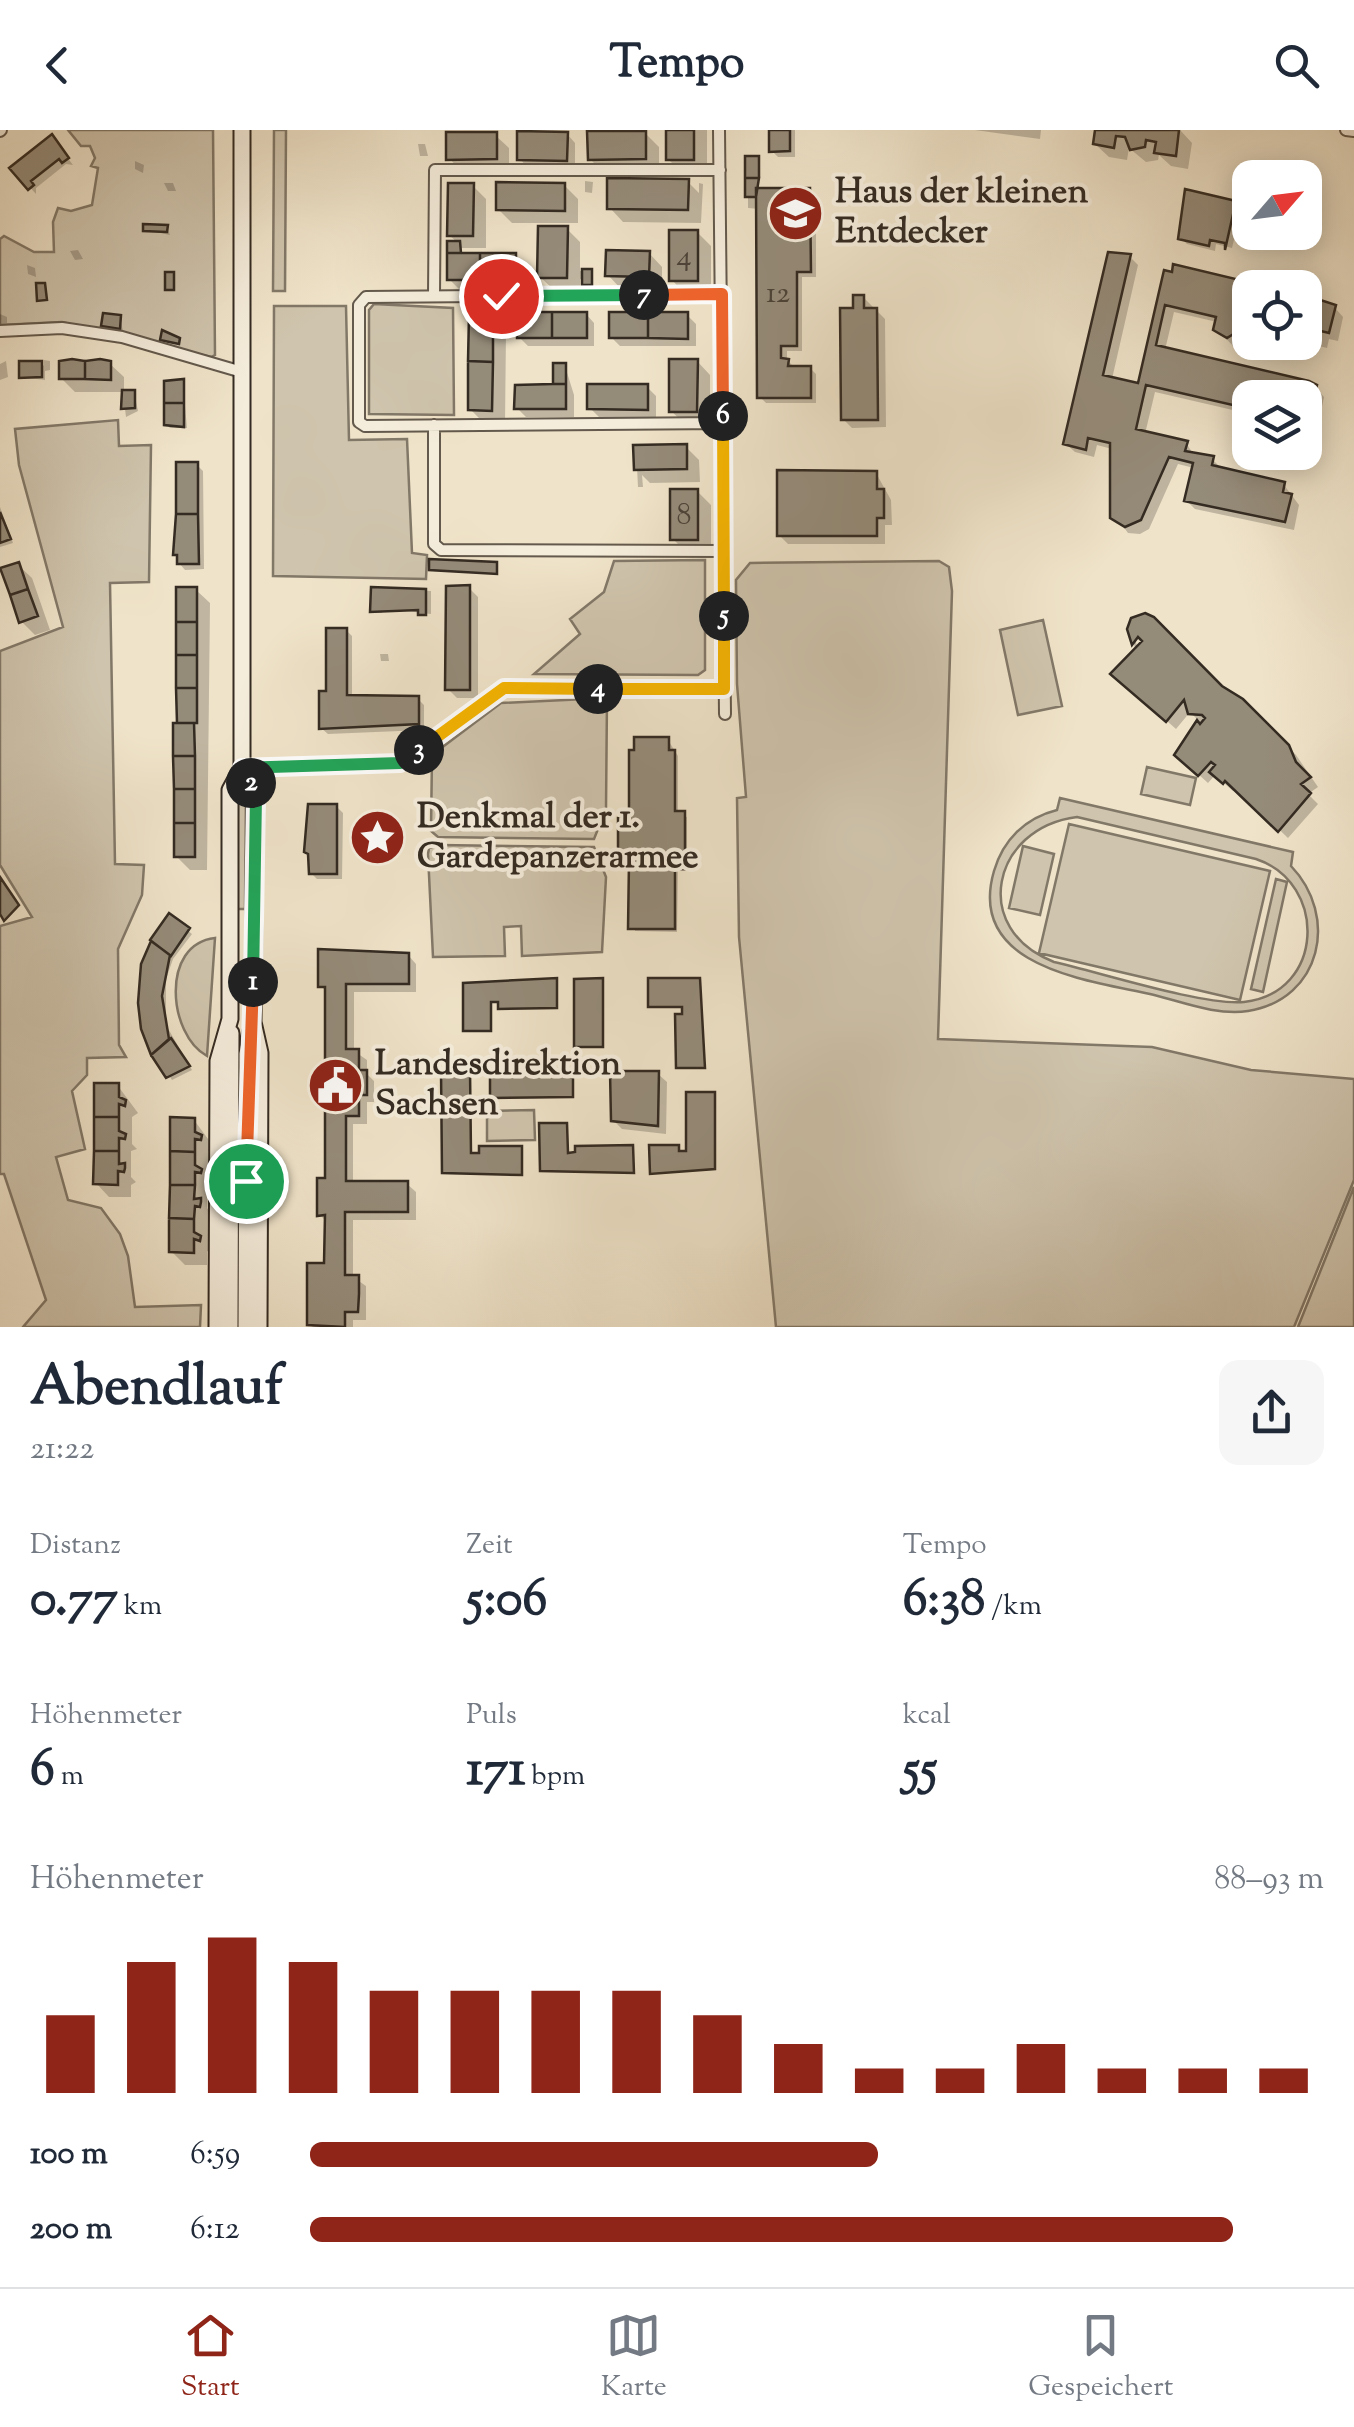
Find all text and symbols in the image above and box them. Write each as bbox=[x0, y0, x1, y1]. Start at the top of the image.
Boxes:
text: Tempo bbox=[609, 33, 745, 98]
icon: back bbox=[30, 38, 85, 93]
icon: search bbox=[1269, 38, 1324, 93]
north arrow bbox=[1232, 160, 1322, 250]
map controls bbox=[1232, 160, 1322, 470]
place label: Haus der kleinen Entdecker bbox=[835, 168, 1088, 259]
school or university icon: Haus der kleinen Entdecker bbox=[766, 183, 826, 243]
house number: 4 bbox=[676, 236, 692, 279]
pin bbox=[459, 254, 544, 339]
icon: check bbox=[474, 269, 529, 324]
pin: 7 bbox=[619, 270, 669, 320]
button: locate bbox=[1232, 270, 1322, 360]
house number: 12 bbox=[766, 273, 790, 316]
text: 7 bbox=[637, 275, 651, 315]
button: layers bbox=[1232, 380, 1322, 470]
pin: 6 bbox=[698, 391, 748, 441]
text: 6 bbox=[716, 396, 730, 436]
house number: 8 bbox=[677, 495, 692, 538]
pin: 5 bbox=[699, 591, 749, 641]
text: 5 bbox=[719, 596, 729, 636]
pin: 4 bbox=[573, 664, 623, 714]
text: 4 bbox=[591, 669, 605, 709]
pin: 3 bbox=[394, 725, 444, 775]
text: 3 bbox=[413, 730, 425, 770]
pin: 2 bbox=[226, 758, 276, 808]
text: 2 bbox=[244, 763, 258, 803]
place label: Denkmal der 1. Gardepanzerarmee bbox=[417, 793, 699, 884]
place icon: Denkmal der 1. Gardepanzerarmee bbox=[348, 808, 408, 868]
pin: 1 bbox=[228, 957, 278, 1007]
text: 1 bbox=[248, 962, 258, 1002]
place label: Landesdirektion Sachsen bbox=[375, 1040, 621, 1131]
public building icon: Landesdirektion Sachsen bbox=[306, 1055, 366, 1115]
pin bbox=[204, 1139, 289, 1224]
icon: arrive bbox=[219, 1154, 274, 1209]
text: Abendlauf bbox=[30, 1350, 283, 1429]
button: share bbox=[1219, 1360, 1324, 1465]
text: 21:22 bbox=[30, 1427, 94, 1473]
text: Distanz bbox=[30, 1526, 121, 1566]
text: Zeit bbox=[466, 1526, 513, 1566]
text: Tempo bbox=[903, 1526, 987, 1566]
text: 0.77 bbox=[30, 1566, 118, 1638]
text: 5:06 bbox=[466, 1566, 547, 1638]
text: 6:38 bbox=[903, 1566, 985, 1638]
text: km bbox=[118, 1587, 162, 1627]
text: /km bbox=[985, 1587, 1042, 1627]
text: Höhenmeter bbox=[30, 1696, 182, 1736]
text: Puls bbox=[466, 1696, 517, 1736]
text: kcal bbox=[903, 1696, 951, 1736]
text: 6 bbox=[30, 1736, 55, 1808]
text: 171 bbox=[466, 1736, 525, 1808]
text: 55 bbox=[903, 1736, 937, 1808]
text: m bbox=[55, 1757, 84, 1797]
text: bpm bbox=[525, 1757, 585, 1797]
text: Höhenmeter bbox=[30, 1857, 204, 1903]
text: 88–93 m bbox=[1214, 1857, 1324, 1903]
text: 100 m bbox=[30, 2132, 108, 2178]
text: 6:59 bbox=[190, 2132, 240, 2178]
text: 200 m bbox=[30, 2207, 112, 2253]
text: 6:12 bbox=[190, 2207, 240, 2253]
tab: Start bbox=[181, 2308, 240, 2408]
tab: Karte bbox=[601, 2308, 667, 2408]
tab: Gespeichert bbox=[1028, 2308, 1173, 2408]

